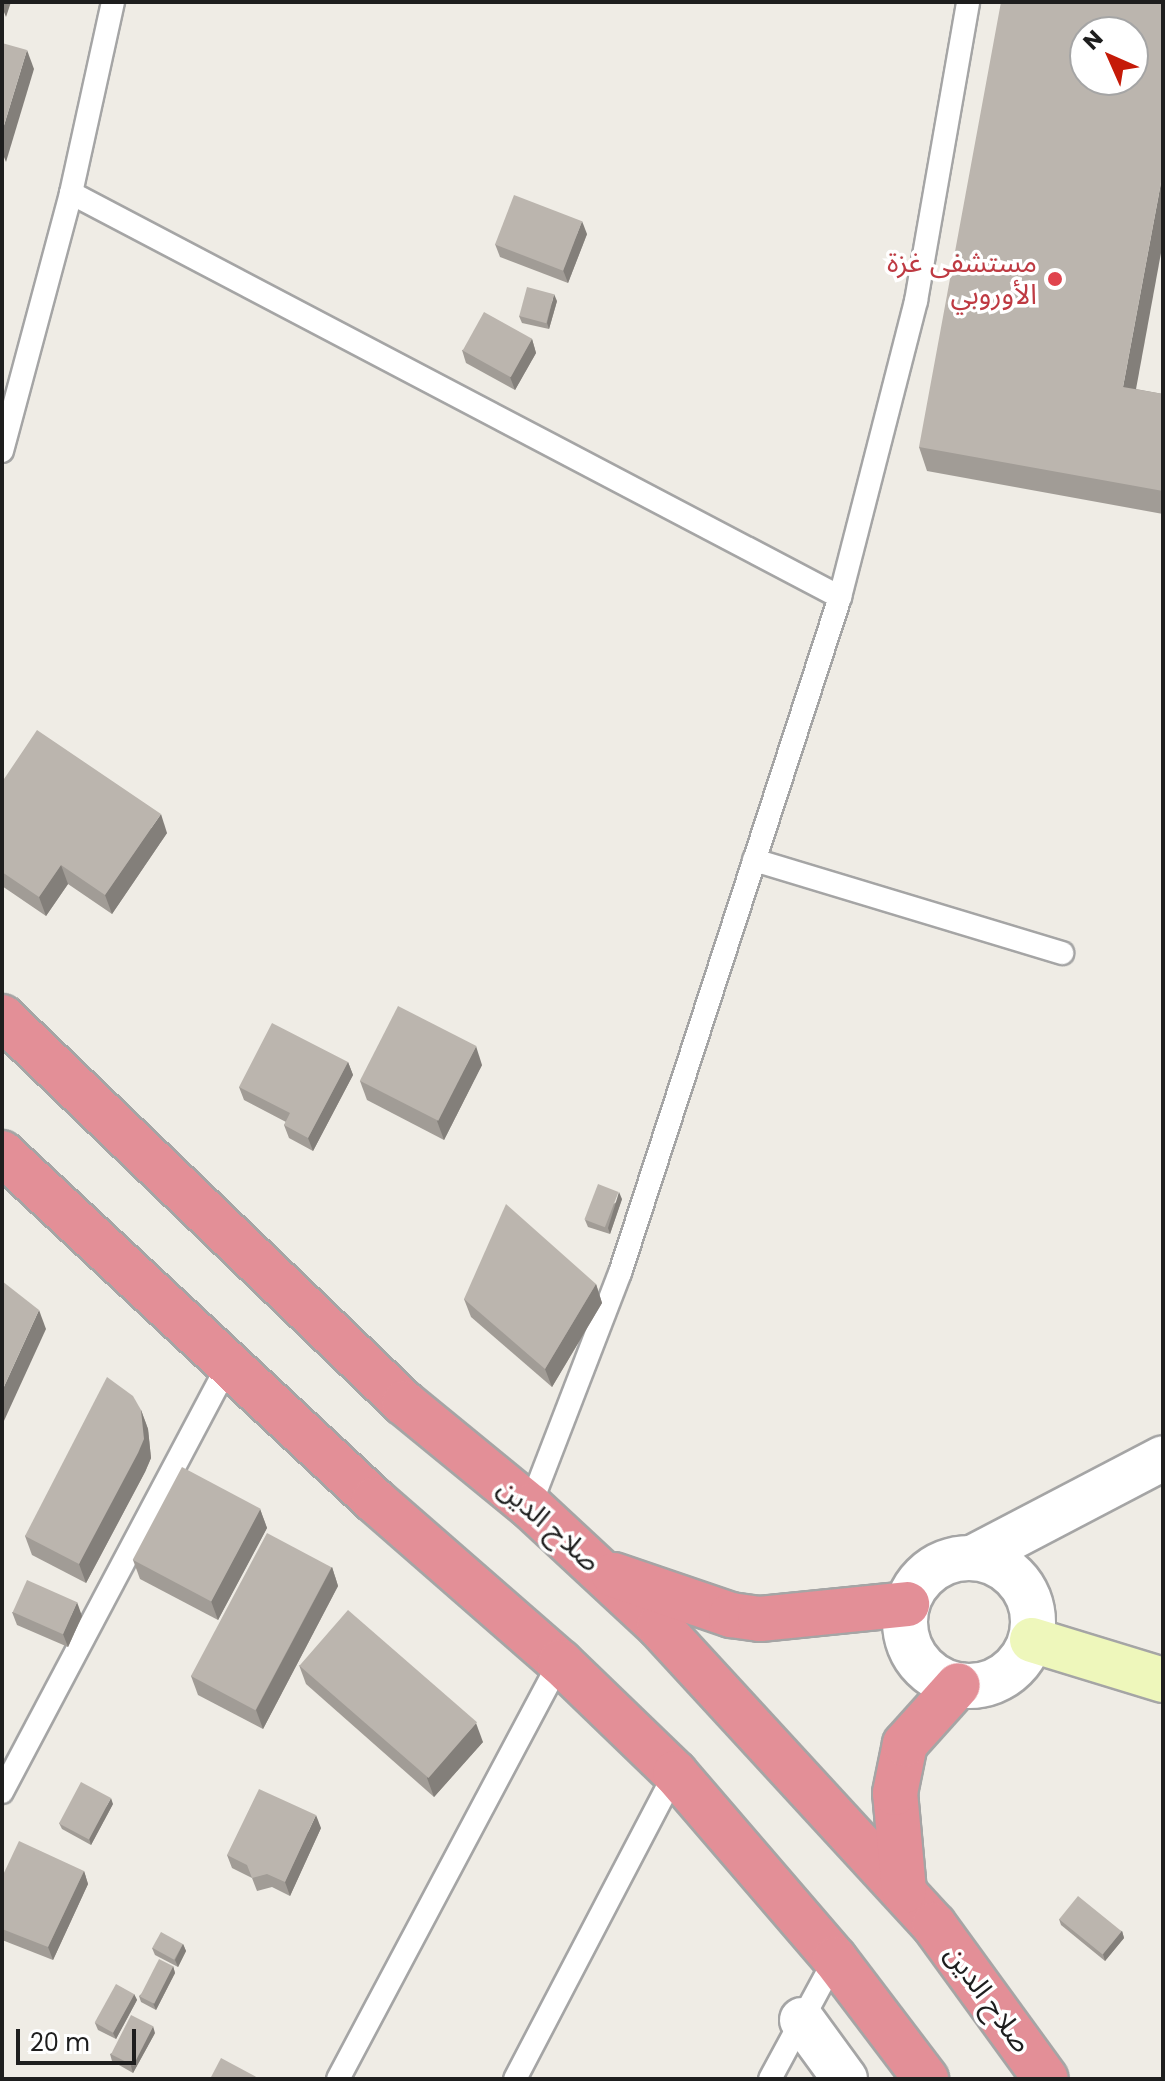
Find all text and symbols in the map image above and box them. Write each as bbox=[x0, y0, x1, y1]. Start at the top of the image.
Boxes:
north arrow bbox=[1069, 16, 1149, 96]
text: N bbox=[1076, 23, 1110, 57]
place label: مستشفى غزة الأوروبي bbox=[887, 246, 1037, 312]
marker: مستشفى غزة الأوروبي bbox=[1044, 268, 1066, 290]
street label: صلاح الدين bbox=[491, 1471, 607, 1579]
street label: صلاح الدين bbox=[938, 1939, 1038, 2059]
scale bar bbox=[20, 2013, 140, 2063]
text: 20 m bbox=[30, 2026, 90, 2059]

